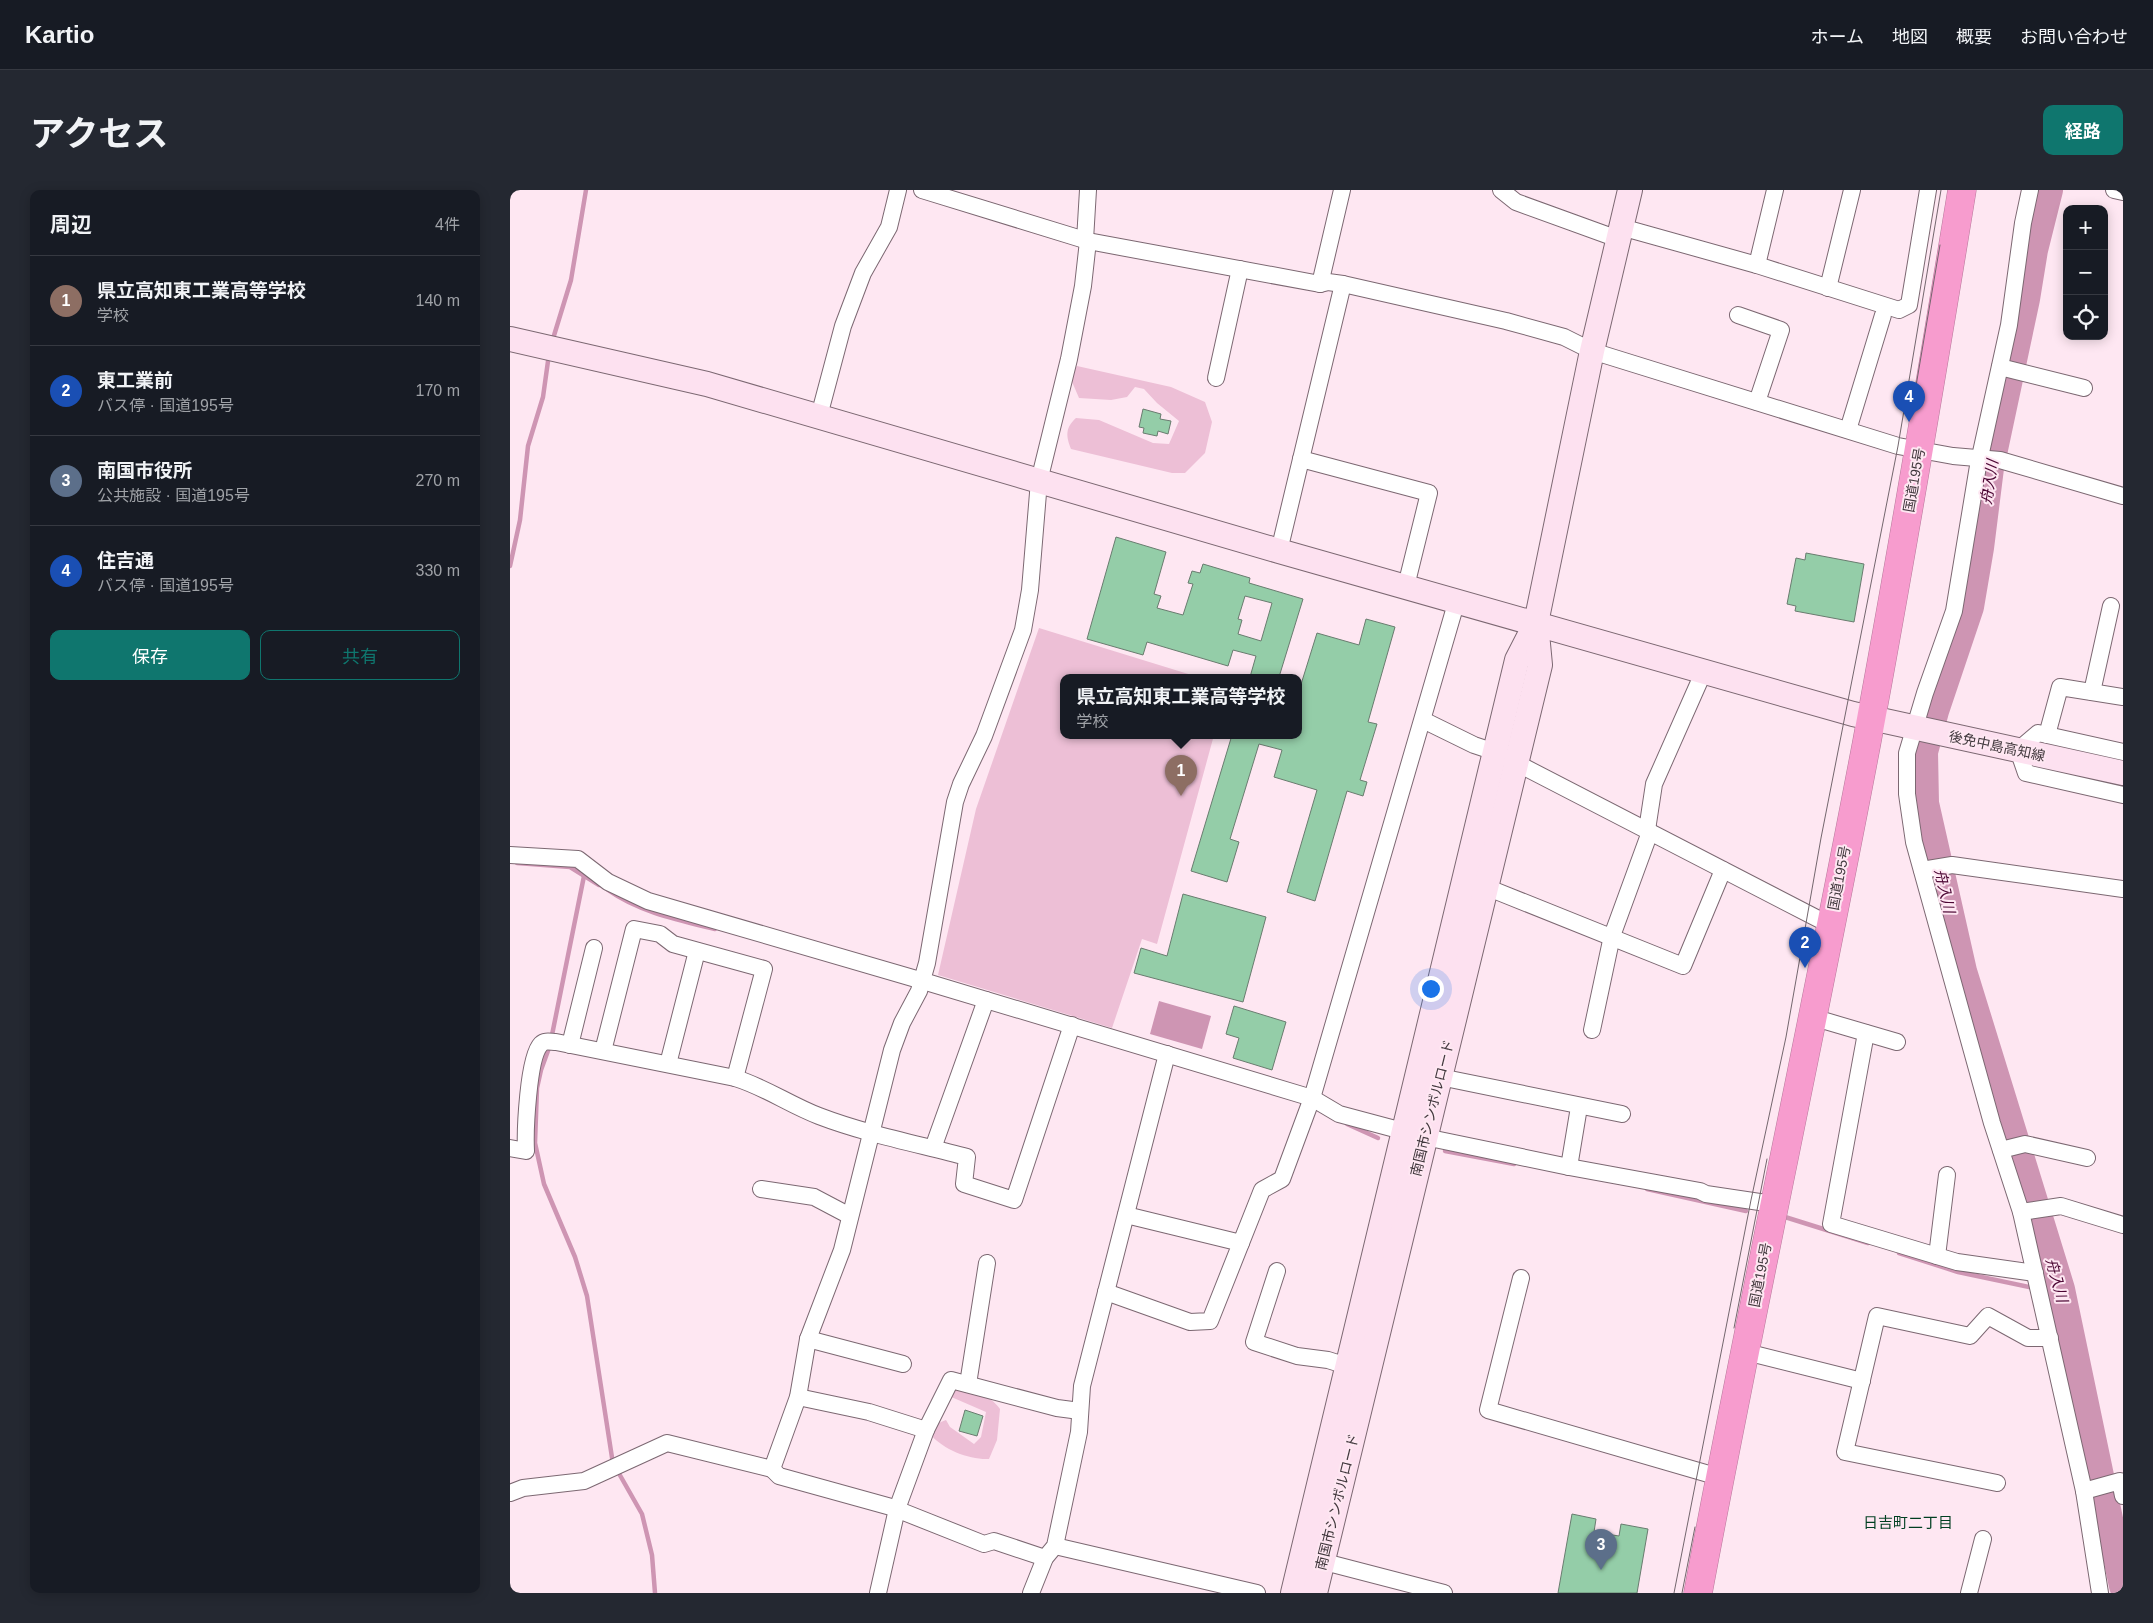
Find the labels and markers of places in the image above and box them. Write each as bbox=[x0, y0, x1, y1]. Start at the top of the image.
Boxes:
pin: 4 bbox=[1893, 381, 1925, 422]
pin: 1 bbox=[1165, 755, 1197, 796]
pin: 2 bbox=[1789, 927, 1821, 968]
pin: 3 bbox=[1585, 1529, 1617, 1570]

